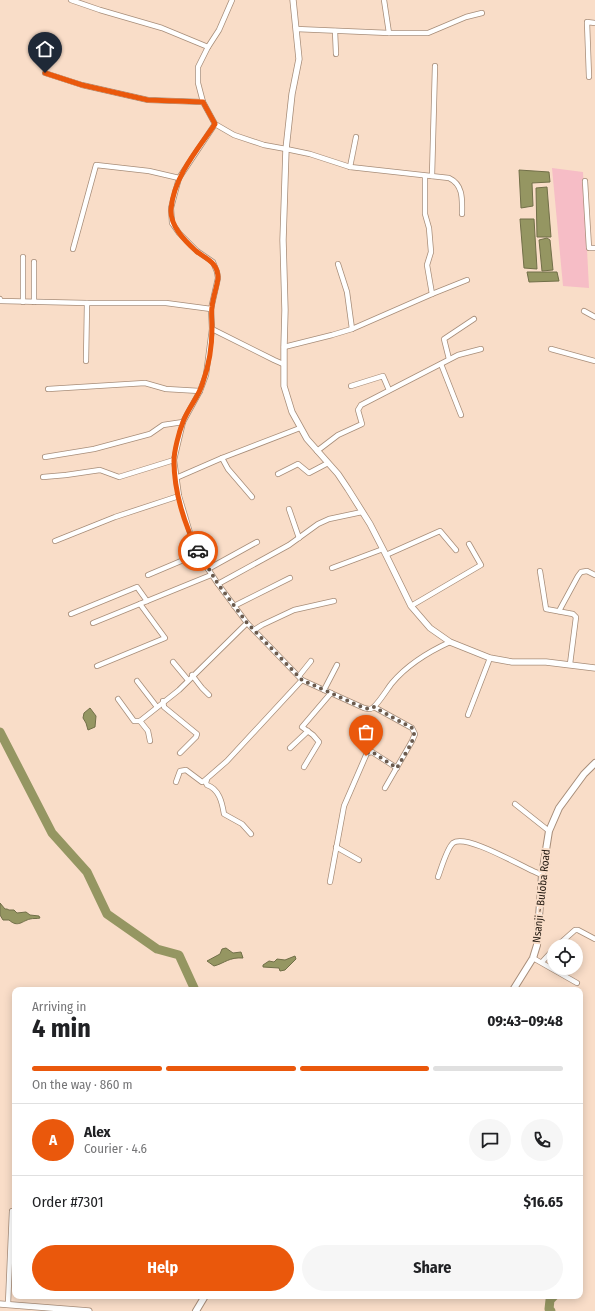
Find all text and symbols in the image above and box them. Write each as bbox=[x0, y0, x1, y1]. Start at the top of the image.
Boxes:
pin bbox=[28, 32, 62, 73]
icon: home bbox=[34, 38, 56, 60]
courier bbox=[178, 531, 218, 571]
icon: car bbox=[187, 540, 209, 562]
pin bbox=[349, 715, 383, 756]
icon: bag bbox=[355, 721, 377, 743]
street label: Nsanji - Buloba Road bbox=[530, 849, 553, 944]
map controls bbox=[547, 939, 583, 975]
button: locate bbox=[547, 939, 583, 975]
text: Arriving in bbox=[32, 999, 86, 1014]
text: 09:43–09:48 bbox=[487, 1012, 563, 1030]
text: 4 min bbox=[32, 1013, 91, 1044]
text: On the way · 860 m bbox=[32, 1077, 133, 1092]
button: chat bbox=[469, 1119, 511, 1161]
button: phone bbox=[521, 1119, 563, 1161]
text: Alex bbox=[84, 1123, 111, 1141]
text: A bbox=[49, 1131, 57, 1149]
text: Courier · 4.6 bbox=[84, 1141, 147, 1156]
text: Order #7301 bbox=[32, 1193, 104, 1211]
text: $16.65 bbox=[523, 1193, 563, 1211]
button: Help bbox=[32, 1245, 294, 1291]
button: Share bbox=[302, 1245, 563, 1291]

